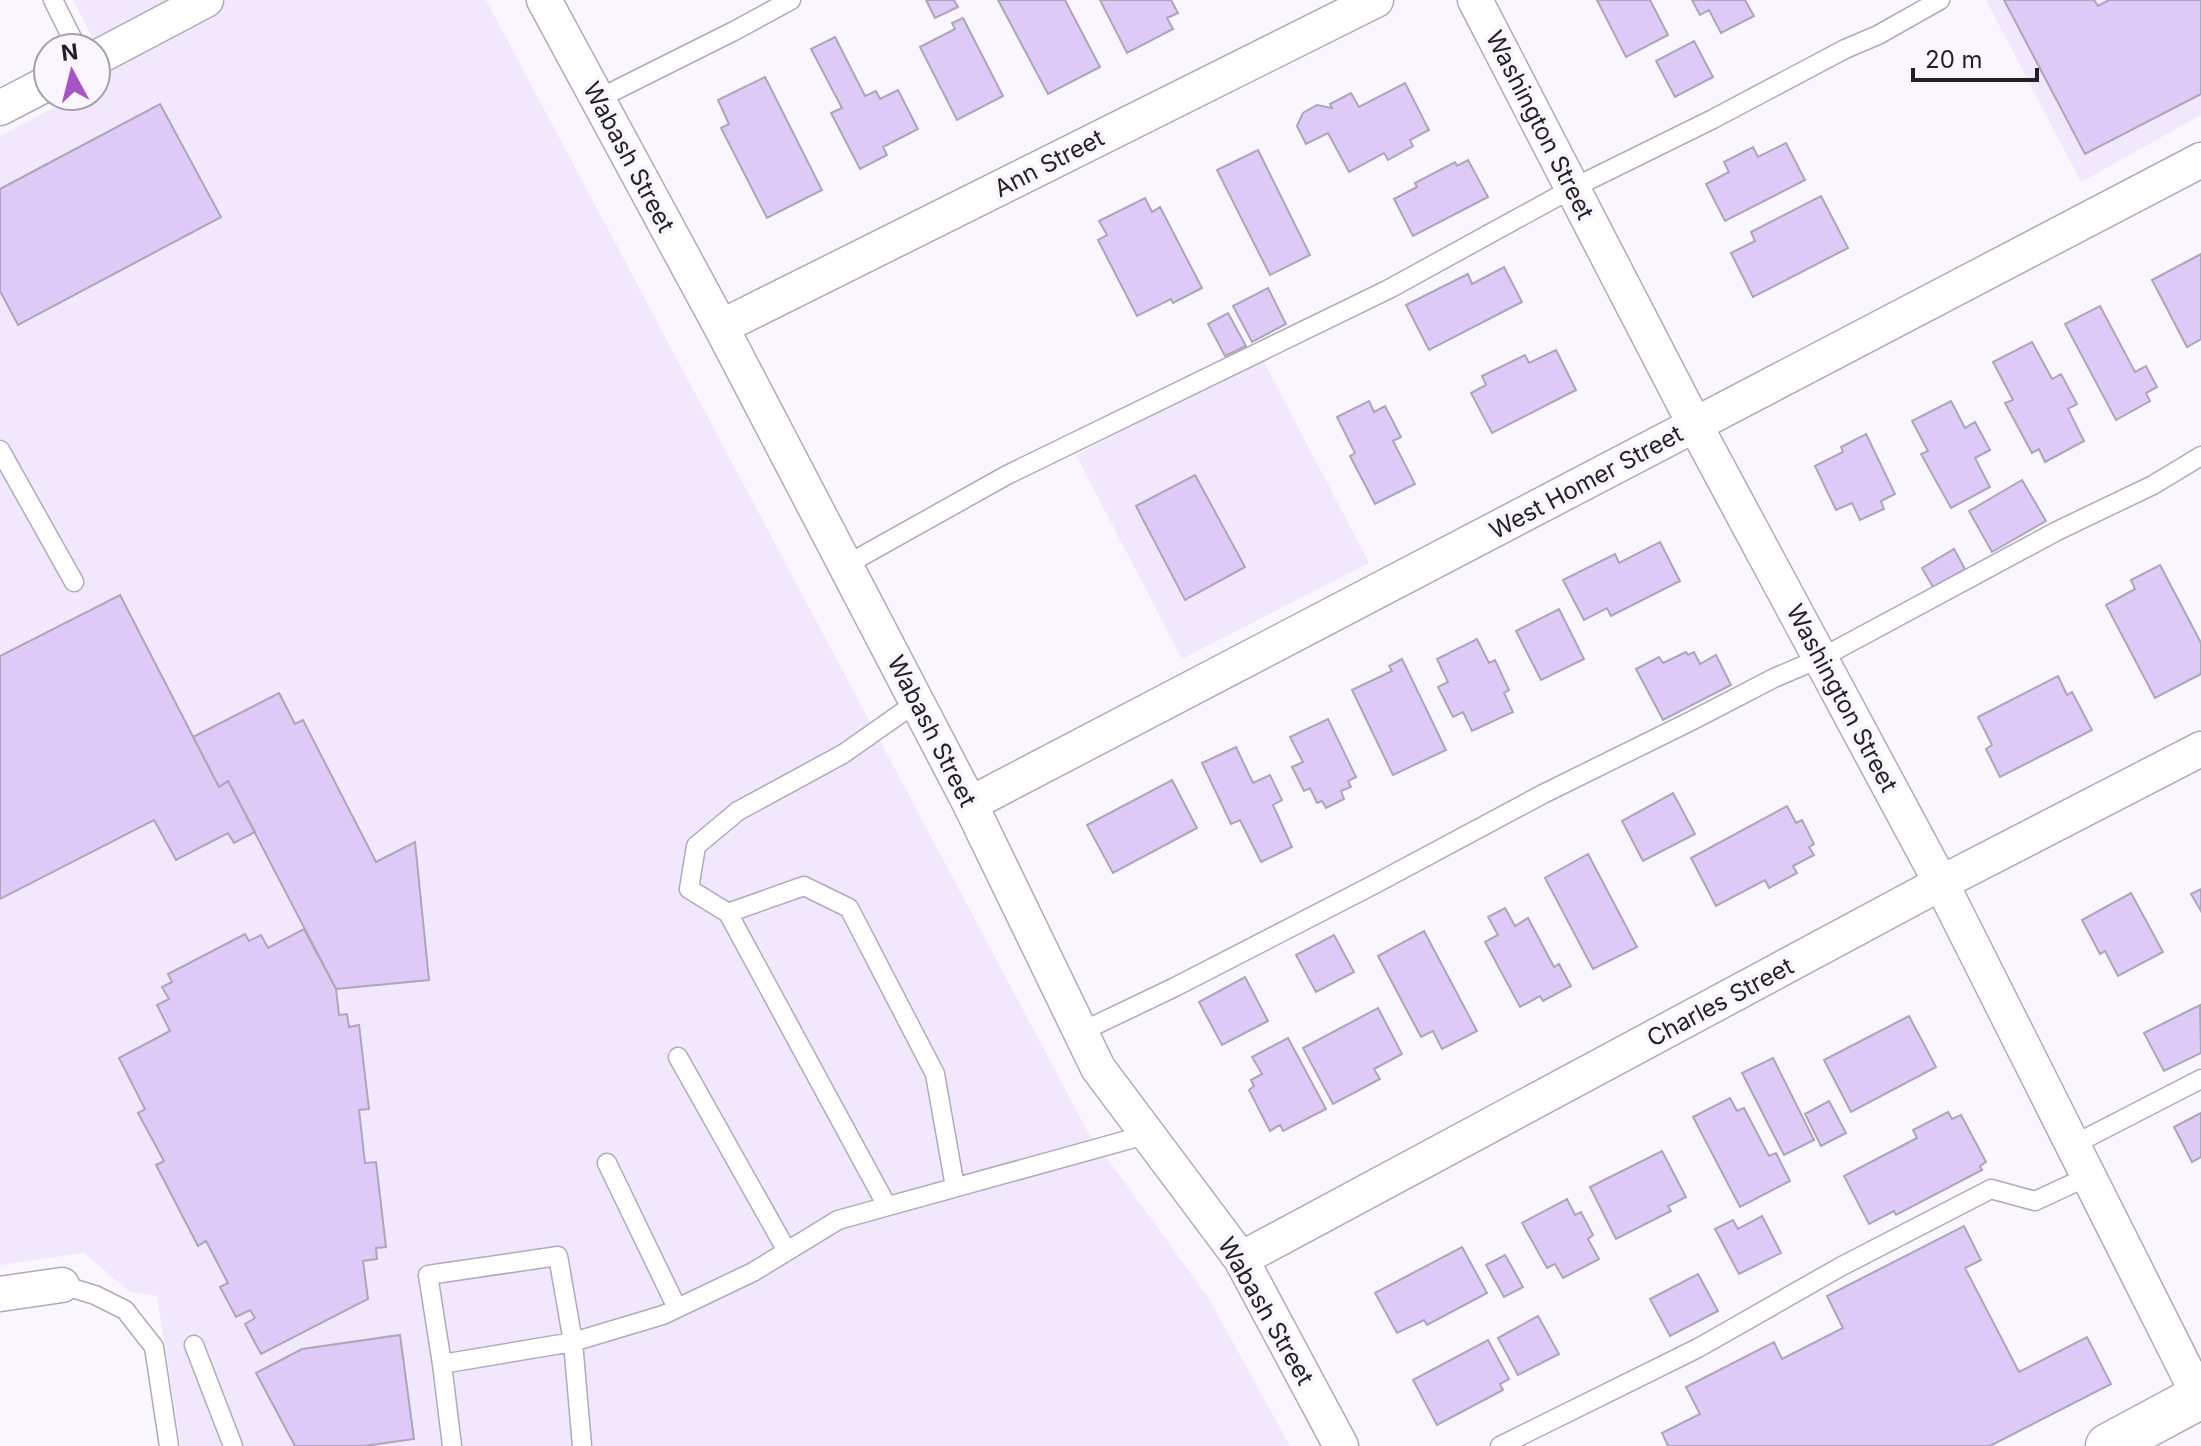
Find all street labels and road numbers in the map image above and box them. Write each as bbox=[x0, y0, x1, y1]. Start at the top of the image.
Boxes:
street label: Washington Street bbox=[1480, 26, 1600, 224]
street label: Wabash Street bbox=[577, 77, 681, 237]
street label: Ann Street bbox=[989, 123, 1109, 203]
street label: West Homer Street bbox=[1485, 419, 1688, 545]
street label: Washington Street bbox=[1780, 599, 1904, 797]
street label: Wabash Street bbox=[881, 651, 983, 812]
street label: Charles Street bbox=[1642, 951, 1798, 1053]
street label: Wabash Street bbox=[1212, 1232, 1320, 1390]

